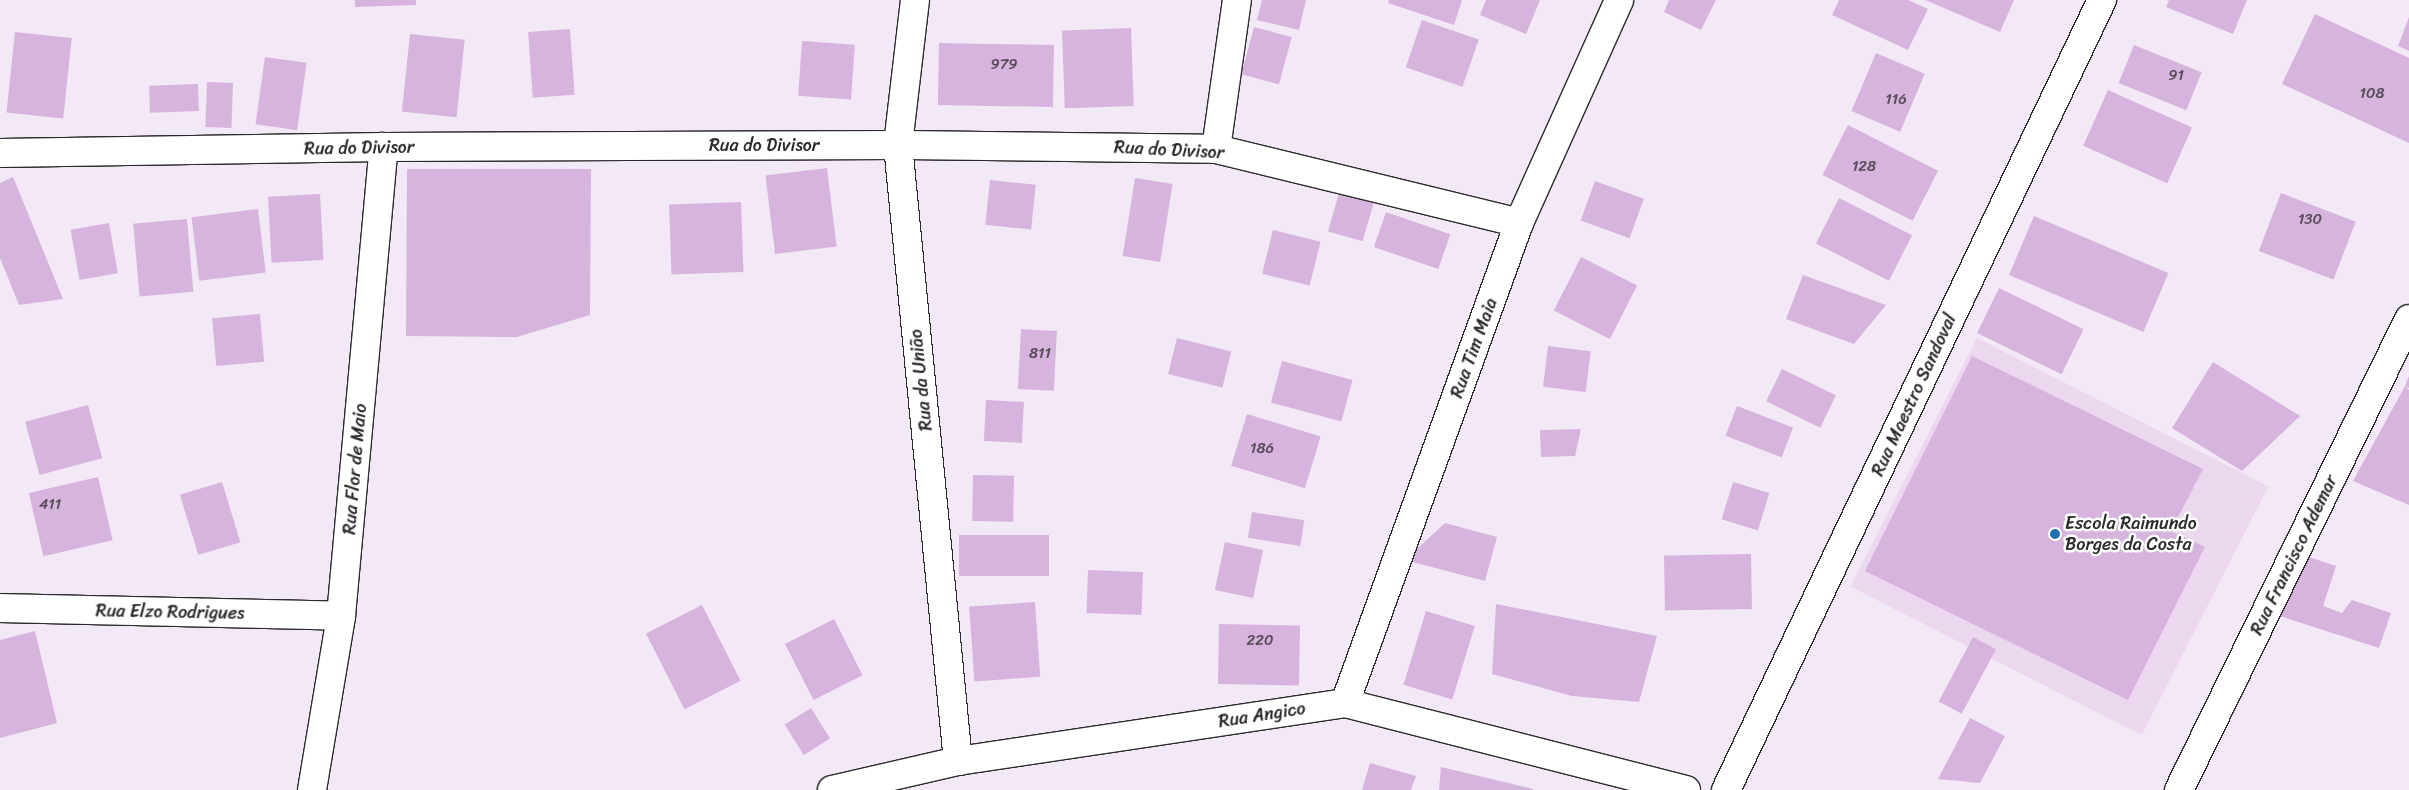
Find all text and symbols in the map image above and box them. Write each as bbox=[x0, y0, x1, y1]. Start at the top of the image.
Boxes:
house number: 979 bbox=[991, 56, 1017, 74]
house number: 91 bbox=[2168, 67, 2184, 85]
house number: 108 bbox=[2360, 85, 2384, 103]
house number: 116 bbox=[1885, 91, 1907, 109]
street label: Rua do Divisor bbox=[708, 134, 820, 156]
street label: Rua do Divisor bbox=[303, 136, 415, 160]
street label: Rua do Divisor bbox=[1113, 136, 1225, 164]
house number: 128 bbox=[1852, 158, 1876, 176]
house number: 130 bbox=[2298, 211, 2322, 229]
street label: Rua Tim Maia bbox=[1446, 295, 1502, 401]
street label: Rua Maestro Sandoval bbox=[1867, 311, 1961, 479]
street label: Rua da União bbox=[905, 328, 937, 432]
house number: 811 bbox=[1029, 345, 1051, 363]
street label: Rua Flor de Maio bbox=[339, 403, 371, 535]
house number: 186 bbox=[1250, 440, 1274, 458]
street label: Rua Francisco Ademar bbox=[2246, 471, 2342, 639]
house number: 411 bbox=[39, 496, 61, 514]
place label: Escola Raimundo Borges da Costa bbox=[2065, 513, 2197, 556]
marker: Escola Raimundo Borges da Costa bbox=[2049, 528, 2061, 540]
street label: Rua Elzo Rodrigues bbox=[95, 600, 245, 624]
house number: 220 bbox=[1247, 632, 1273, 650]
street label: Rua Angico bbox=[1217, 697, 1307, 733]

